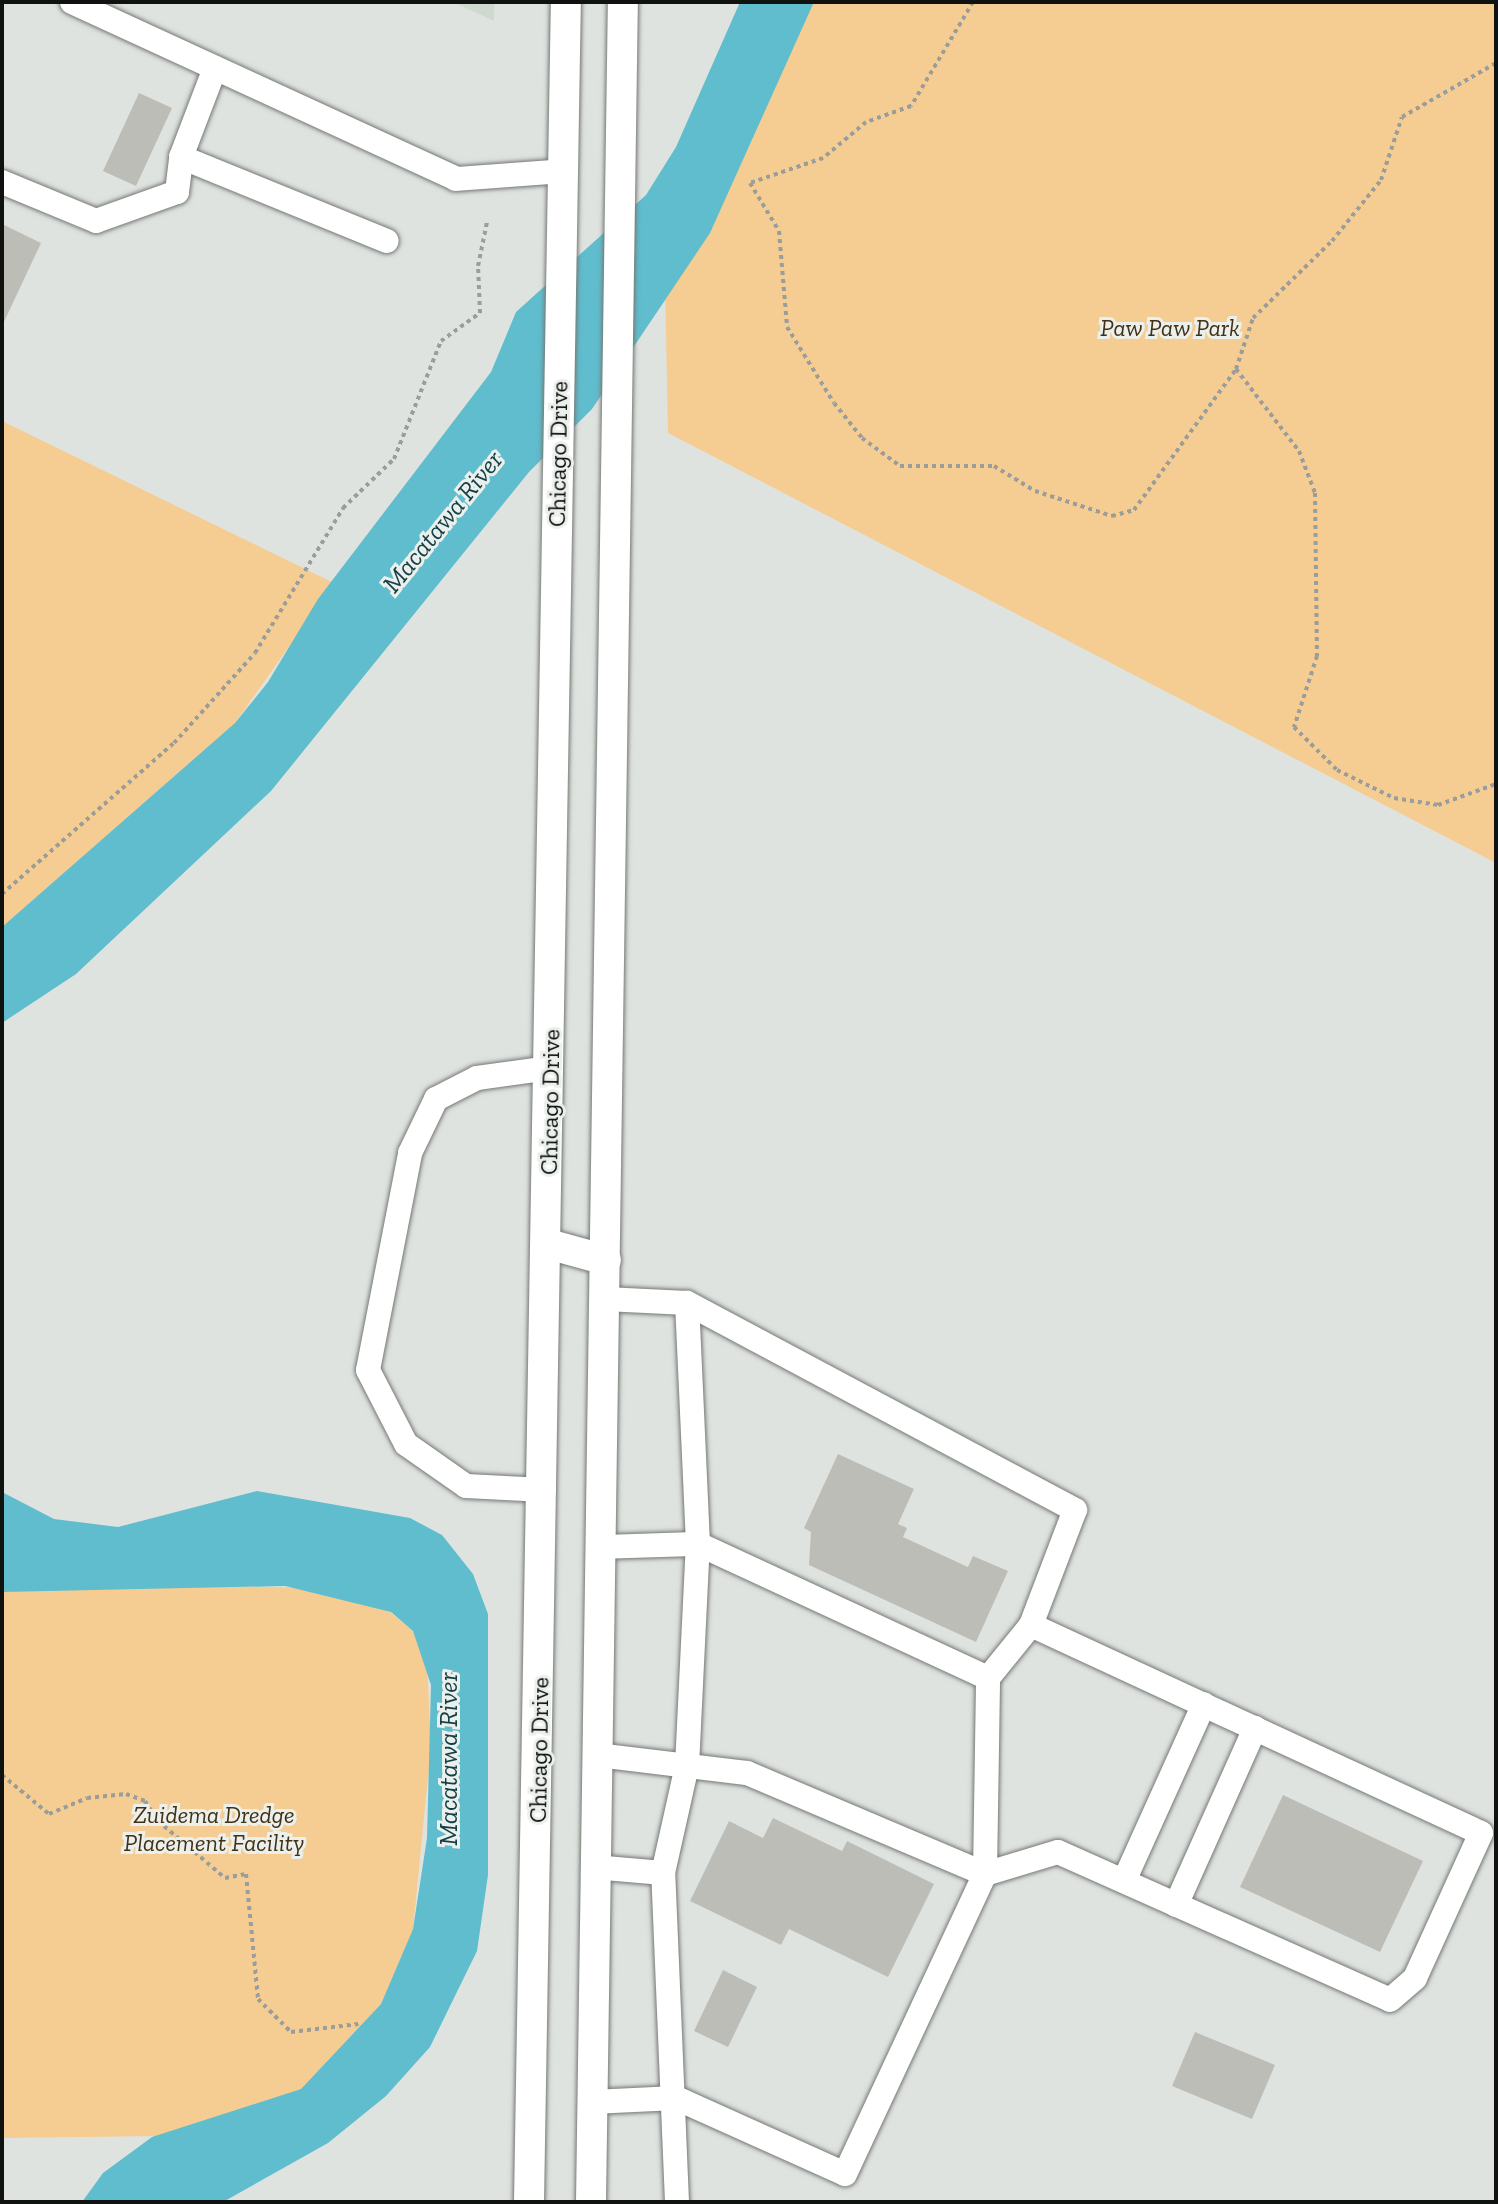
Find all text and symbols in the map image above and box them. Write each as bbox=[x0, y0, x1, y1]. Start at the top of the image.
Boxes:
park label: Paw Paw Park bbox=[1100, 314, 1240, 342]
street label: Chicago Drive bbox=[542, 381, 574, 527]
water label: Macatawa River bbox=[376, 445, 510, 599]
street label: Chicago Drive bbox=[534, 1029, 566, 1175]
water label: Macatawa River bbox=[433, 1672, 465, 1846]
street label: Chicago Drive bbox=[523, 1677, 555, 1823]
park label: Zuidema Dredge Placement Facility bbox=[124, 1801, 304, 1857]

